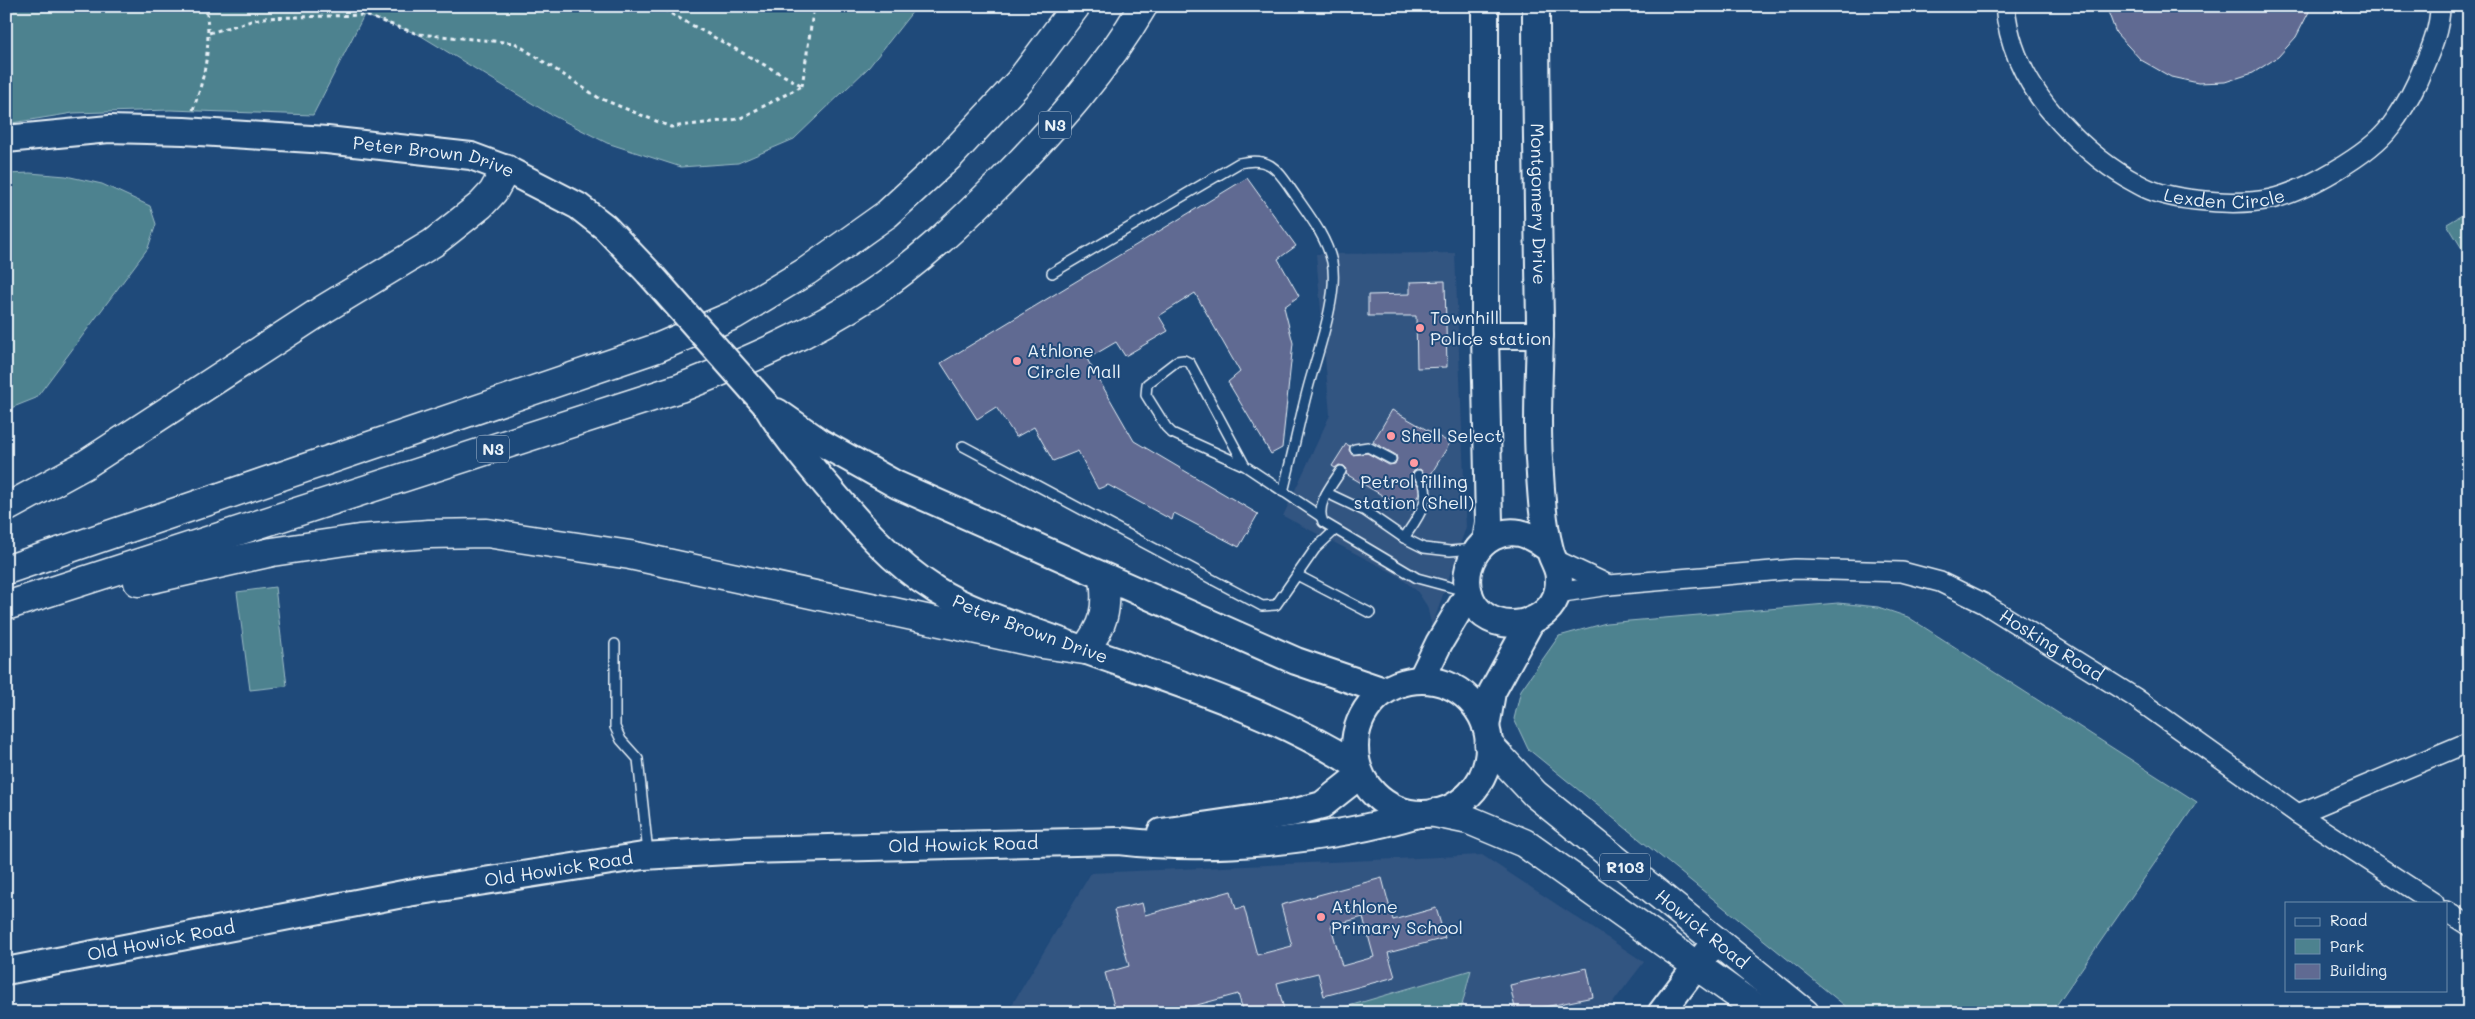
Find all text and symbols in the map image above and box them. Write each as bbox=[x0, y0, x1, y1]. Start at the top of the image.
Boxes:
road number: N3 bbox=[1039, 112, 1071, 138]
street label: Montgomery Drive bbox=[1526, 123, 1552, 285]
street label: Peter Brown Drive bbox=[352, 130, 519, 183]
street label: Lexden Circle bbox=[2162, 182, 2288, 214]
place label: Townhill Police station bbox=[1430, 305, 1551, 350]
marker: Townhill Police station bbox=[1414, 322, 1426, 334]
place label: Athlone Circle Mall bbox=[1027, 338, 1121, 383]
marker: Athlone Circle Mall bbox=[1011, 355, 1023, 367]
place label: Shell Select bbox=[1401, 423, 1503, 447]
marker: Shell Select bbox=[1385, 430, 1397, 442]
road number: N3 bbox=[477, 436, 509, 462]
marker: Petrol filling station (Shell) bbox=[1408, 457, 1420, 469]
place label: Petrol filling station (Shell) bbox=[1354, 469, 1474, 514]
street label: Peter Brown Drive bbox=[949, 588, 1111, 668]
street label: Hosking Road bbox=[1995, 603, 2108, 686]
street label: Old Howick Road bbox=[888, 830, 1039, 858]
street label: Old Howick Road bbox=[483, 845, 634, 892]
road number: R103 bbox=[1600, 854, 1650, 880]
street label: Howick Road bbox=[1651, 883, 1754, 974]
place label: Athlone Primary School bbox=[1331, 894, 1463, 939]
legend bbox=[2285, 902, 2448, 992]
text: Road bbox=[2330, 910, 2367, 930]
marker: Athlone Primary School bbox=[1315, 911, 1327, 923]
street label: Old Howick Road bbox=[85, 914, 237, 966]
text: Park bbox=[2330, 936, 2364, 956]
text: Building bbox=[2330, 960, 2387, 980]

